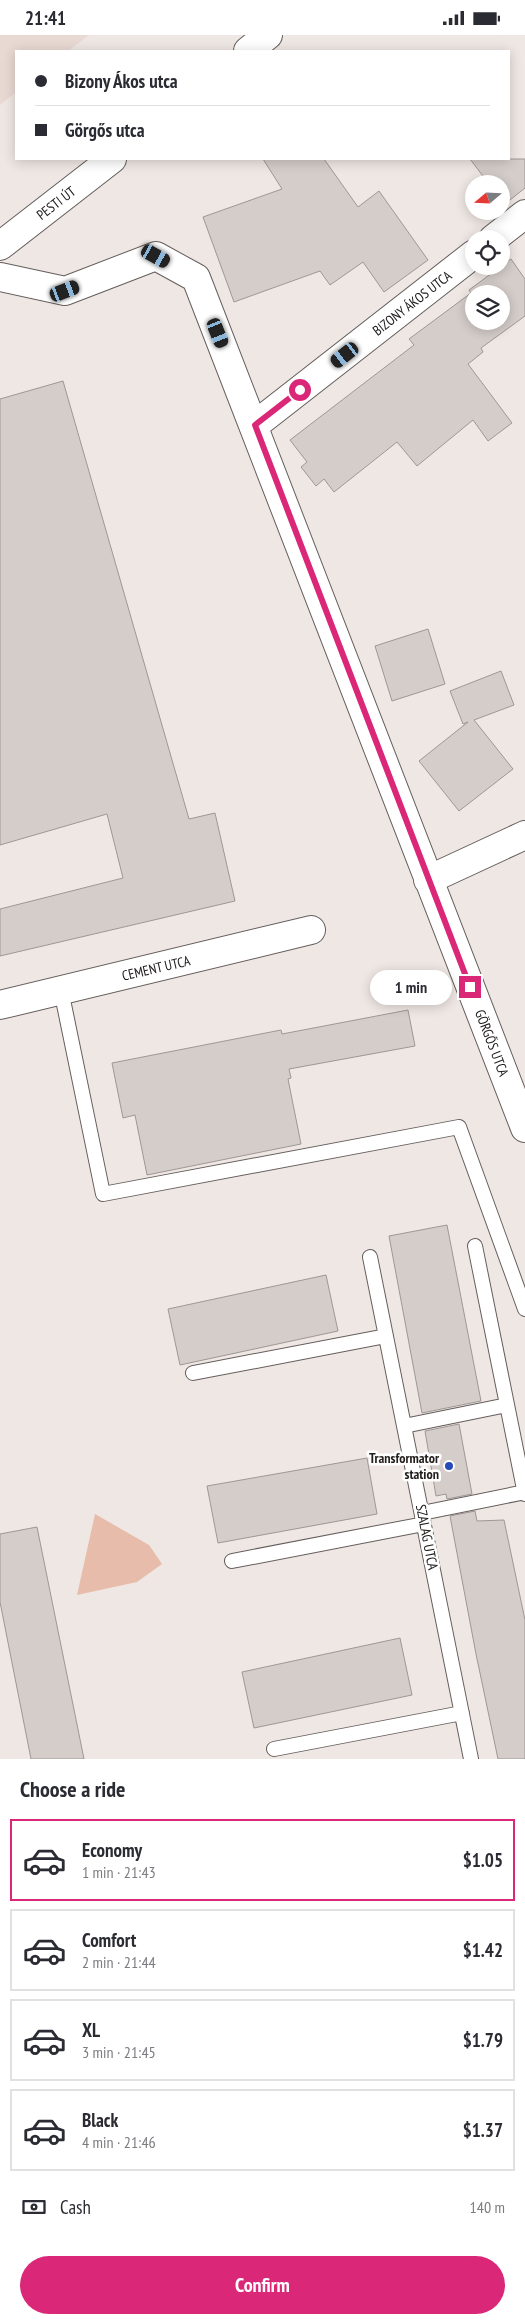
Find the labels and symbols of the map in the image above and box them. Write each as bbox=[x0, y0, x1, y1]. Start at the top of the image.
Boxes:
north arrow bbox=[465, 175, 510, 220]
street label: PESTI ÚT bbox=[33, 182, 80, 224]
car bbox=[139, 242, 172, 270]
street label: BIZONY ÁKOS UTCA bbox=[369, 266, 455, 339]
car bbox=[48, 279, 81, 303]
car bbox=[205, 316, 230, 350]
car bbox=[328, 340, 361, 370]
route start bbox=[289, 379, 311, 401]
street label: CEMENT UTCA bbox=[120, 951, 192, 985]
callout: 1 min bbox=[370, 969, 452, 1005]
route end bbox=[459, 976, 481, 998]
street label: GÖRGŐS UTCA bbox=[471, 1007, 513, 1079]
place label: Transformator station bbox=[369, 1449, 440, 1483]
marker: Transformator station bbox=[443, 1460, 455, 1472]
street label: SZALAG UTCA bbox=[412, 1503, 442, 1572]

